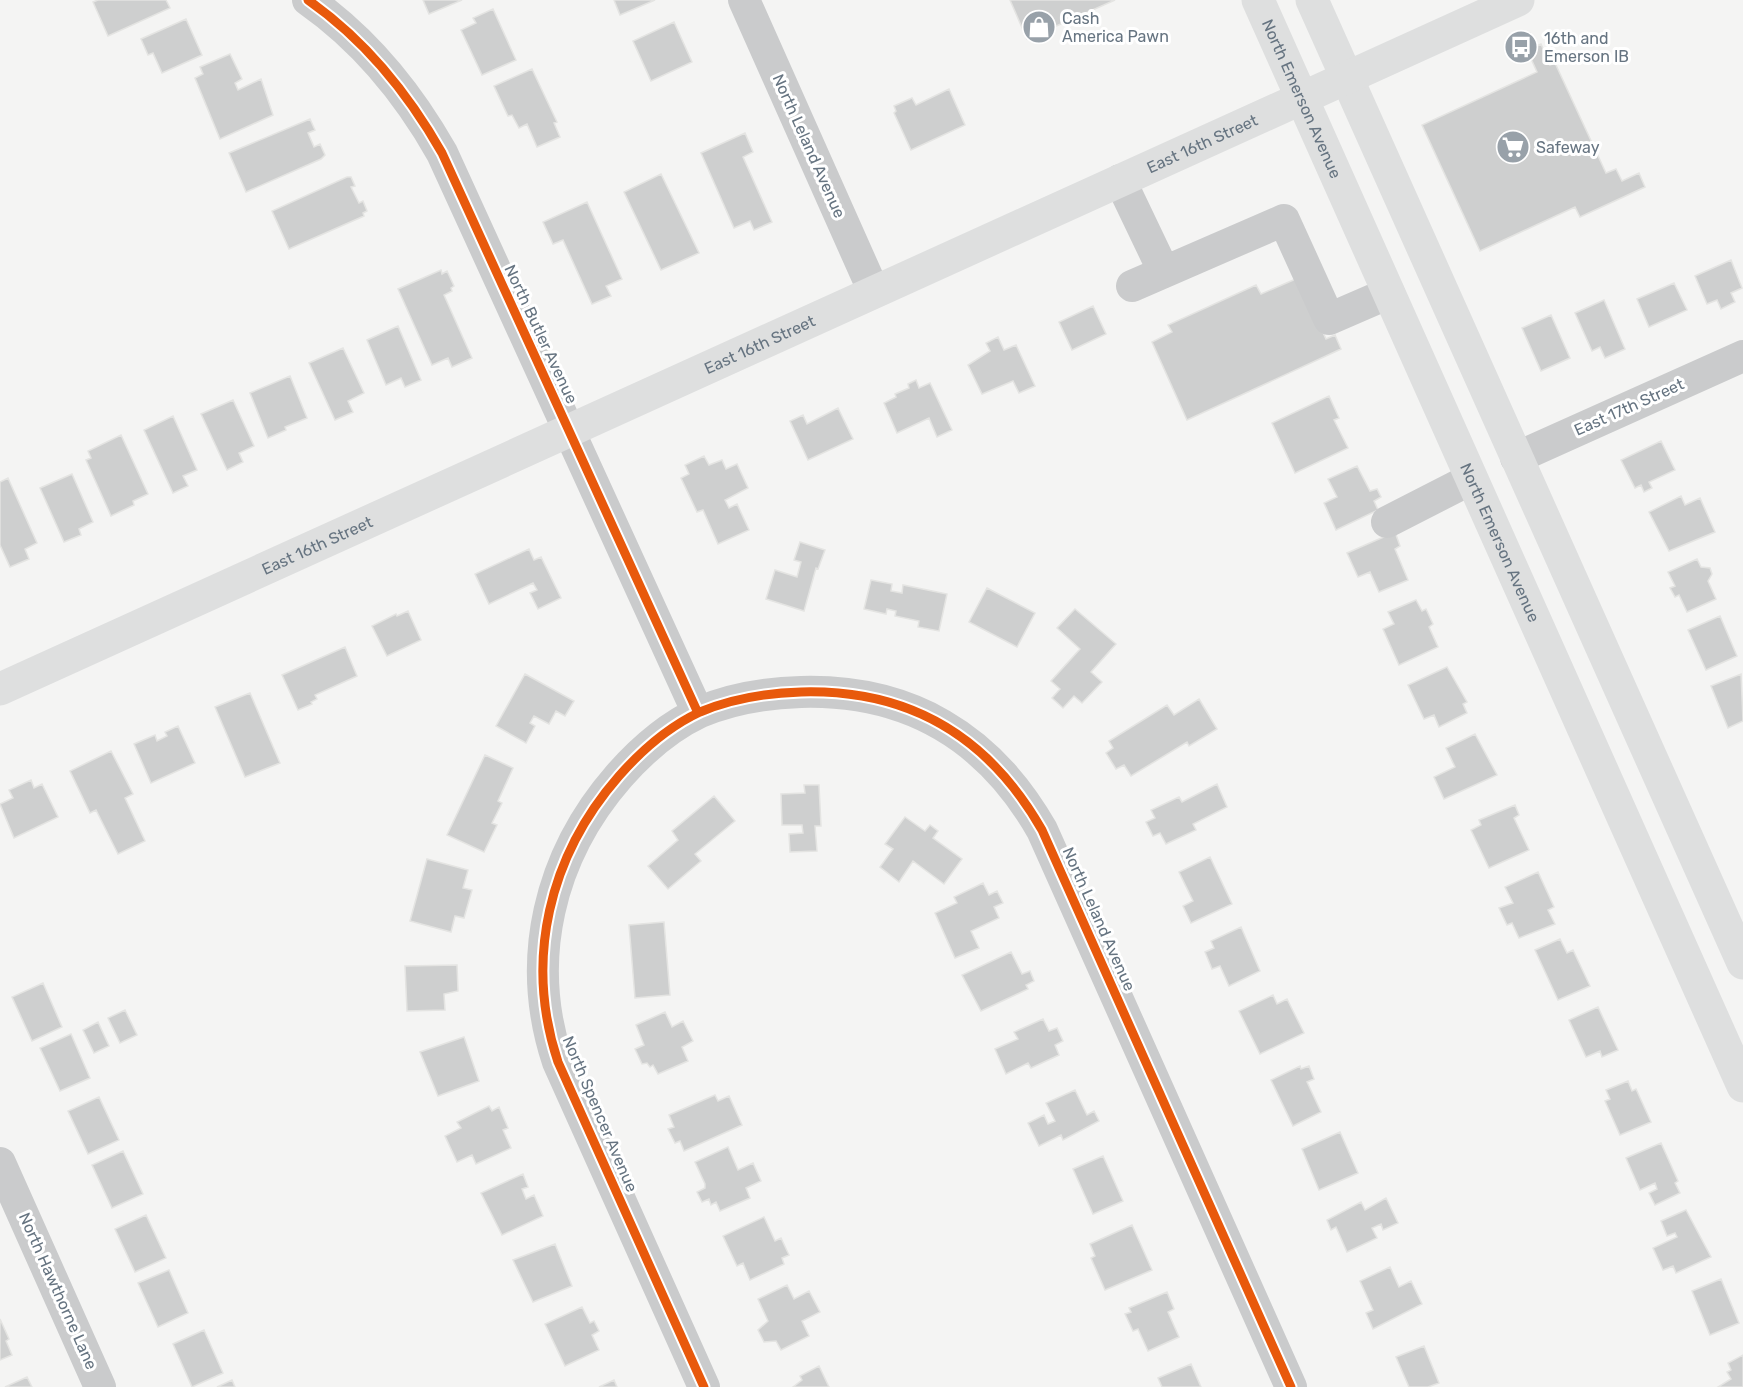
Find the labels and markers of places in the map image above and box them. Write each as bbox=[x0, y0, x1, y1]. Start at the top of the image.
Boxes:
shop icon: Cash America Pawn bbox=[1021, 9, 1057, 45]
place label: Cash America Pawn bbox=[1062, 9, 1169, 46]
bus stop icon: 16th and Emerson IB bbox=[1503, 29, 1539, 65]
place label: 16th and Emerson IB bbox=[1544, 29, 1629, 66]
supermarket icon: Safeway bbox=[1495, 129, 1531, 165]
place label: Safeway bbox=[1536, 138, 1600, 157]

